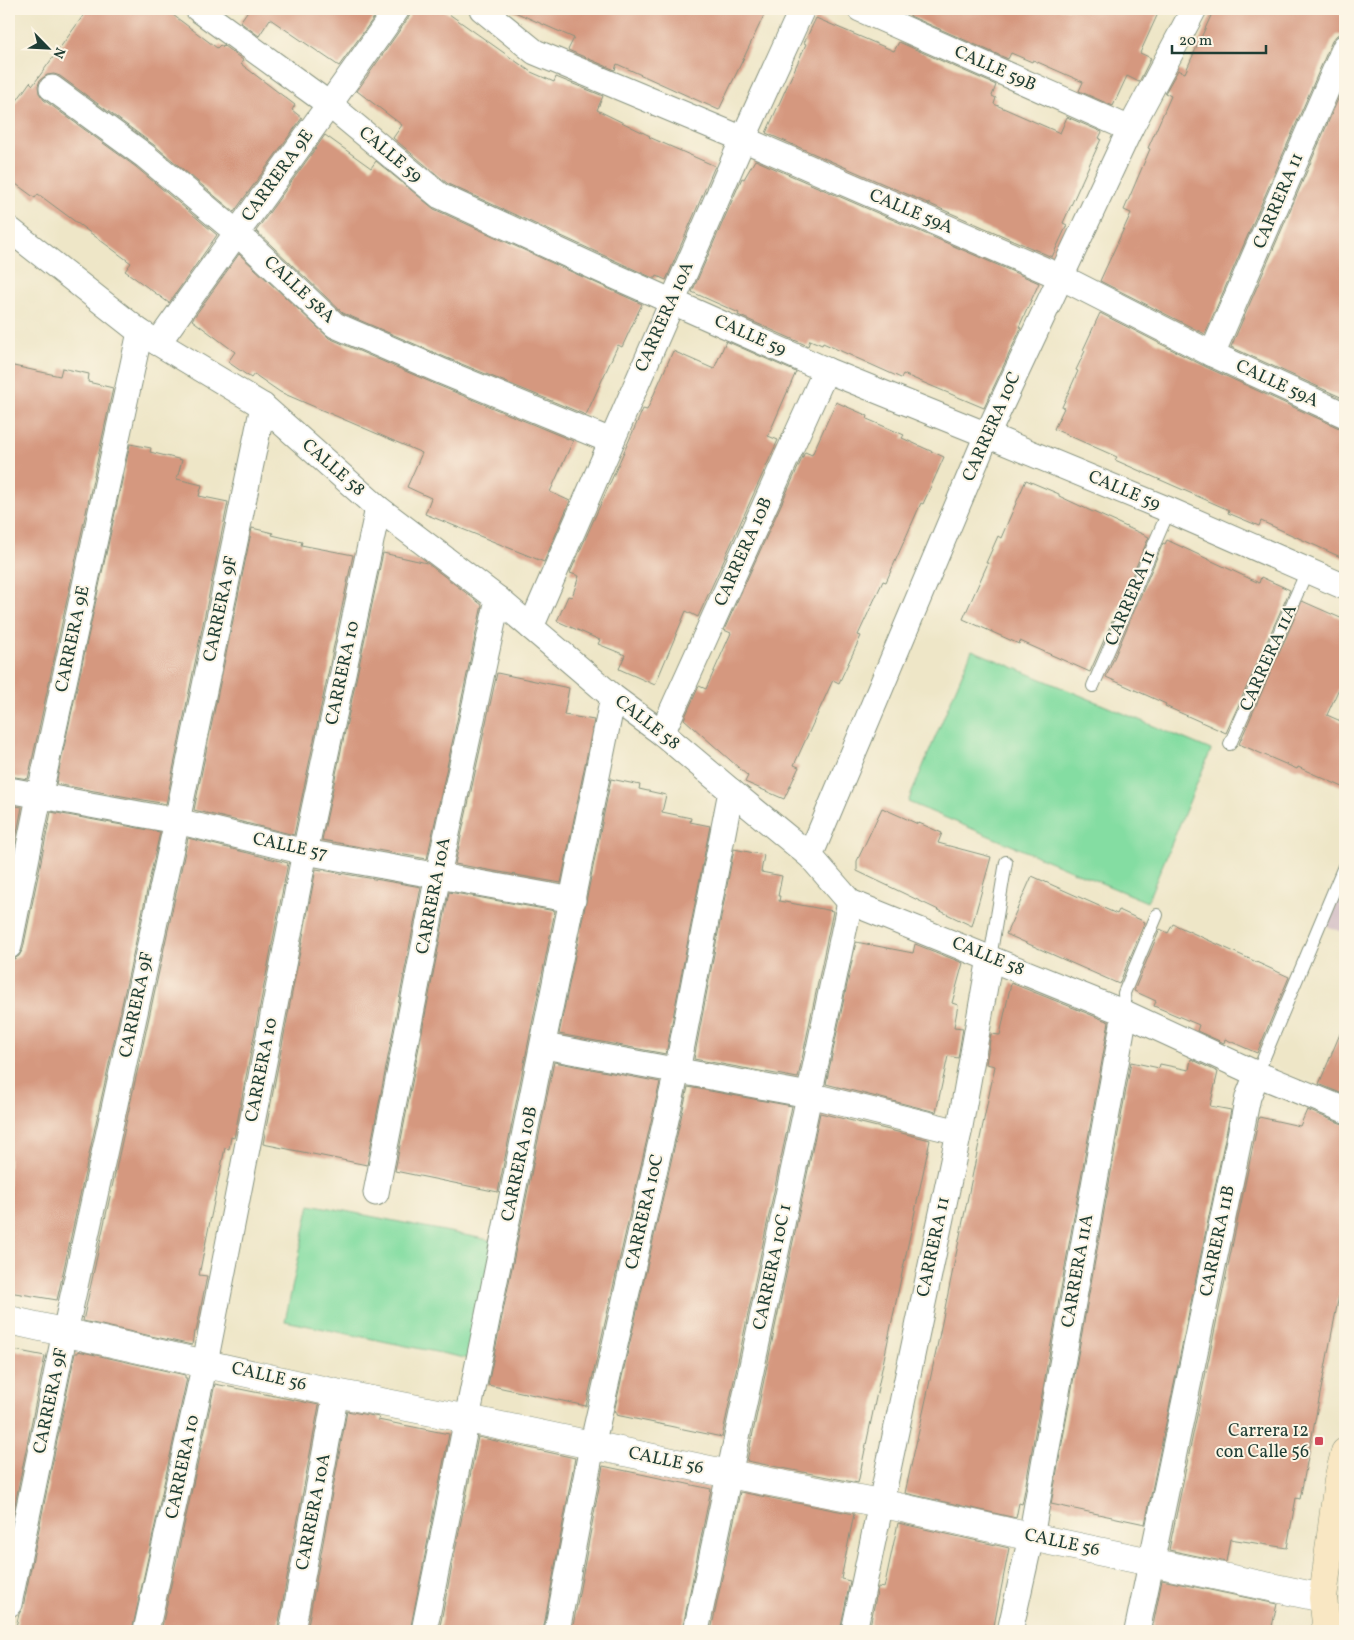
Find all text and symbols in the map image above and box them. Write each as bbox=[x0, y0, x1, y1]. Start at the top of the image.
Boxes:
north arrow bbox=[22, 22, 72, 72]
scale bar bbox=[1172, 22, 1265, 54]
text: 20 m bbox=[1179, 31, 1212, 52]
street label: CALLE 59B bbox=[950, 40, 1040, 98]
text: N bbox=[48, 44, 69, 61]
street label: CALLE 59 bbox=[353, 121, 427, 189]
street label: CARRERA 9E bbox=[236, 125, 320, 227]
street label: CARRERA 11 bbox=[1248, 149, 1310, 253]
street label: CALLE 59A bbox=[865, 183, 957, 241]
street label: CALLE 58A bbox=[258, 250, 340, 330]
street label: CARRERA 10A bbox=[629, 257, 701, 376]
street label: CALLE 59 bbox=[710, 309, 790, 363]
street label: CALLE 59A bbox=[1231, 354, 1323, 414]
street label: CARRERA 10C bbox=[957, 368, 1027, 486]
street label: CALLE 58 bbox=[296, 433, 370, 503]
street label: CALLE 59 bbox=[1084, 465, 1164, 517]
street label: CARRERA 10B bbox=[709, 493, 779, 611]
street label: CARRERA 11 bbox=[1100, 546, 1162, 650]
street label: CARRERA 9F bbox=[198, 554, 244, 664]
street label: CARRERA 9E bbox=[50, 583, 97, 695]
street label: CARRERA 11A bbox=[1234, 600, 1304, 715]
street label: CARRERA 10 bbox=[320, 618, 366, 727]
street label: CALLE 58 bbox=[609, 690, 685, 756]
street label: CALLE 57 bbox=[250, 827, 330, 867]
street label: CARRERA 10A bbox=[410, 835, 458, 957]
street label: CALLE 58 bbox=[948, 931, 1028, 983]
street label: CARRERA 9F bbox=[114, 950, 160, 1060]
street label: CARRERA 10 bbox=[240, 1015, 284, 1124]
street label: CARRERA 10B bbox=[496, 1104, 544, 1224]
street label: CARRERA 10C bbox=[620, 1152, 670, 1272]
street label: CARRERA 11B bbox=[1194, 1183, 1242, 1299]
street label: CARRERA 11 bbox=[911, 1194, 957, 1300]
street label: CARRERA 10C 1 bbox=[747, 1202, 799, 1332]
street label: CARRERA 11A bbox=[1056, 1212, 1100, 1330]
street label: CARRERA 9F bbox=[28, 1346, 74, 1456]
street label: CALLE 56 bbox=[229, 1356, 309, 1398]
street label: CARRERA 10 bbox=[160, 1412, 206, 1521]
place label: Carrera 12 con Calle 56 bbox=[1216, 1419, 1309, 1465]
marker: Carrera 12 con Calle 56 bbox=[1313, 1435, 1325, 1447]
street label: CALLE 56 bbox=[626, 1441, 706, 1481]
street label: CARRERA 10A bbox=[290, 1451, 338, 1573]
street label: CALLE 56 bbox=[1022, 1523, 1102, 1563]

